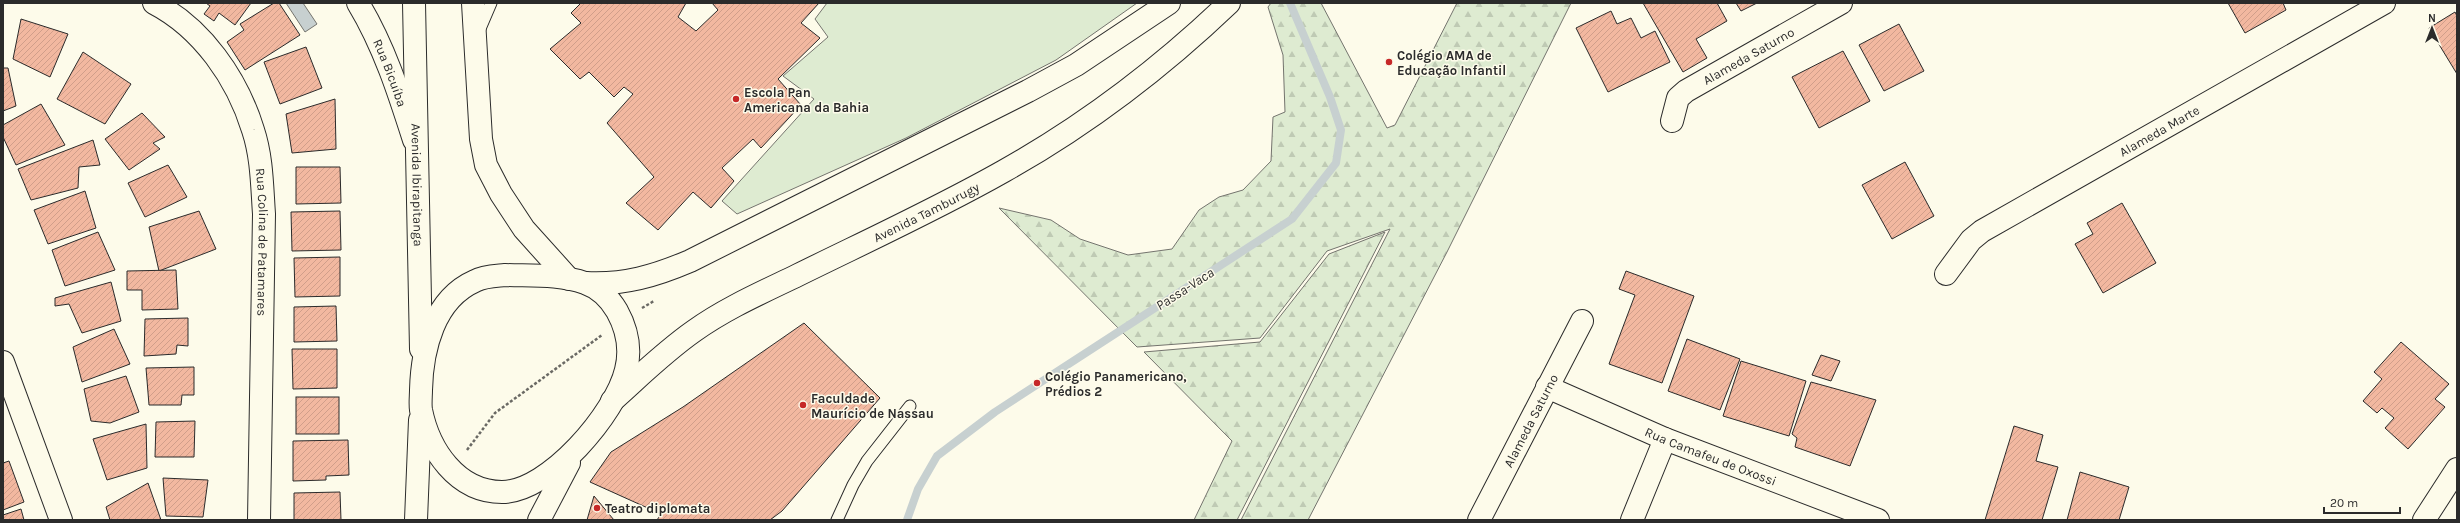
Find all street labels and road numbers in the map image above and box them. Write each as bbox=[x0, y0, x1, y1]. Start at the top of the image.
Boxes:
street label: Alameda Saturno bbox=[1700, 24, 1797, 87]
street label: Rua Bicuíba bbox=[370, 36, 410, 108]
street label: Alameda Marte bbox=[2116, 102, 2202, 159]
street label: Avenida Ibirapitanga bbox=[409, 123, 426, 247]
street label: Rua Colina de Patamares bbox=[253, 167, 272, 316]
street label: Avenida Tamburugy bbox=[871, 179, 982, 245]
street label: Alameda Saturno bbox=[1500, 372, 1561, 470]
street label: Rua Camafeu de Oxossi bbox=[1643, 424, 1779, 488]

